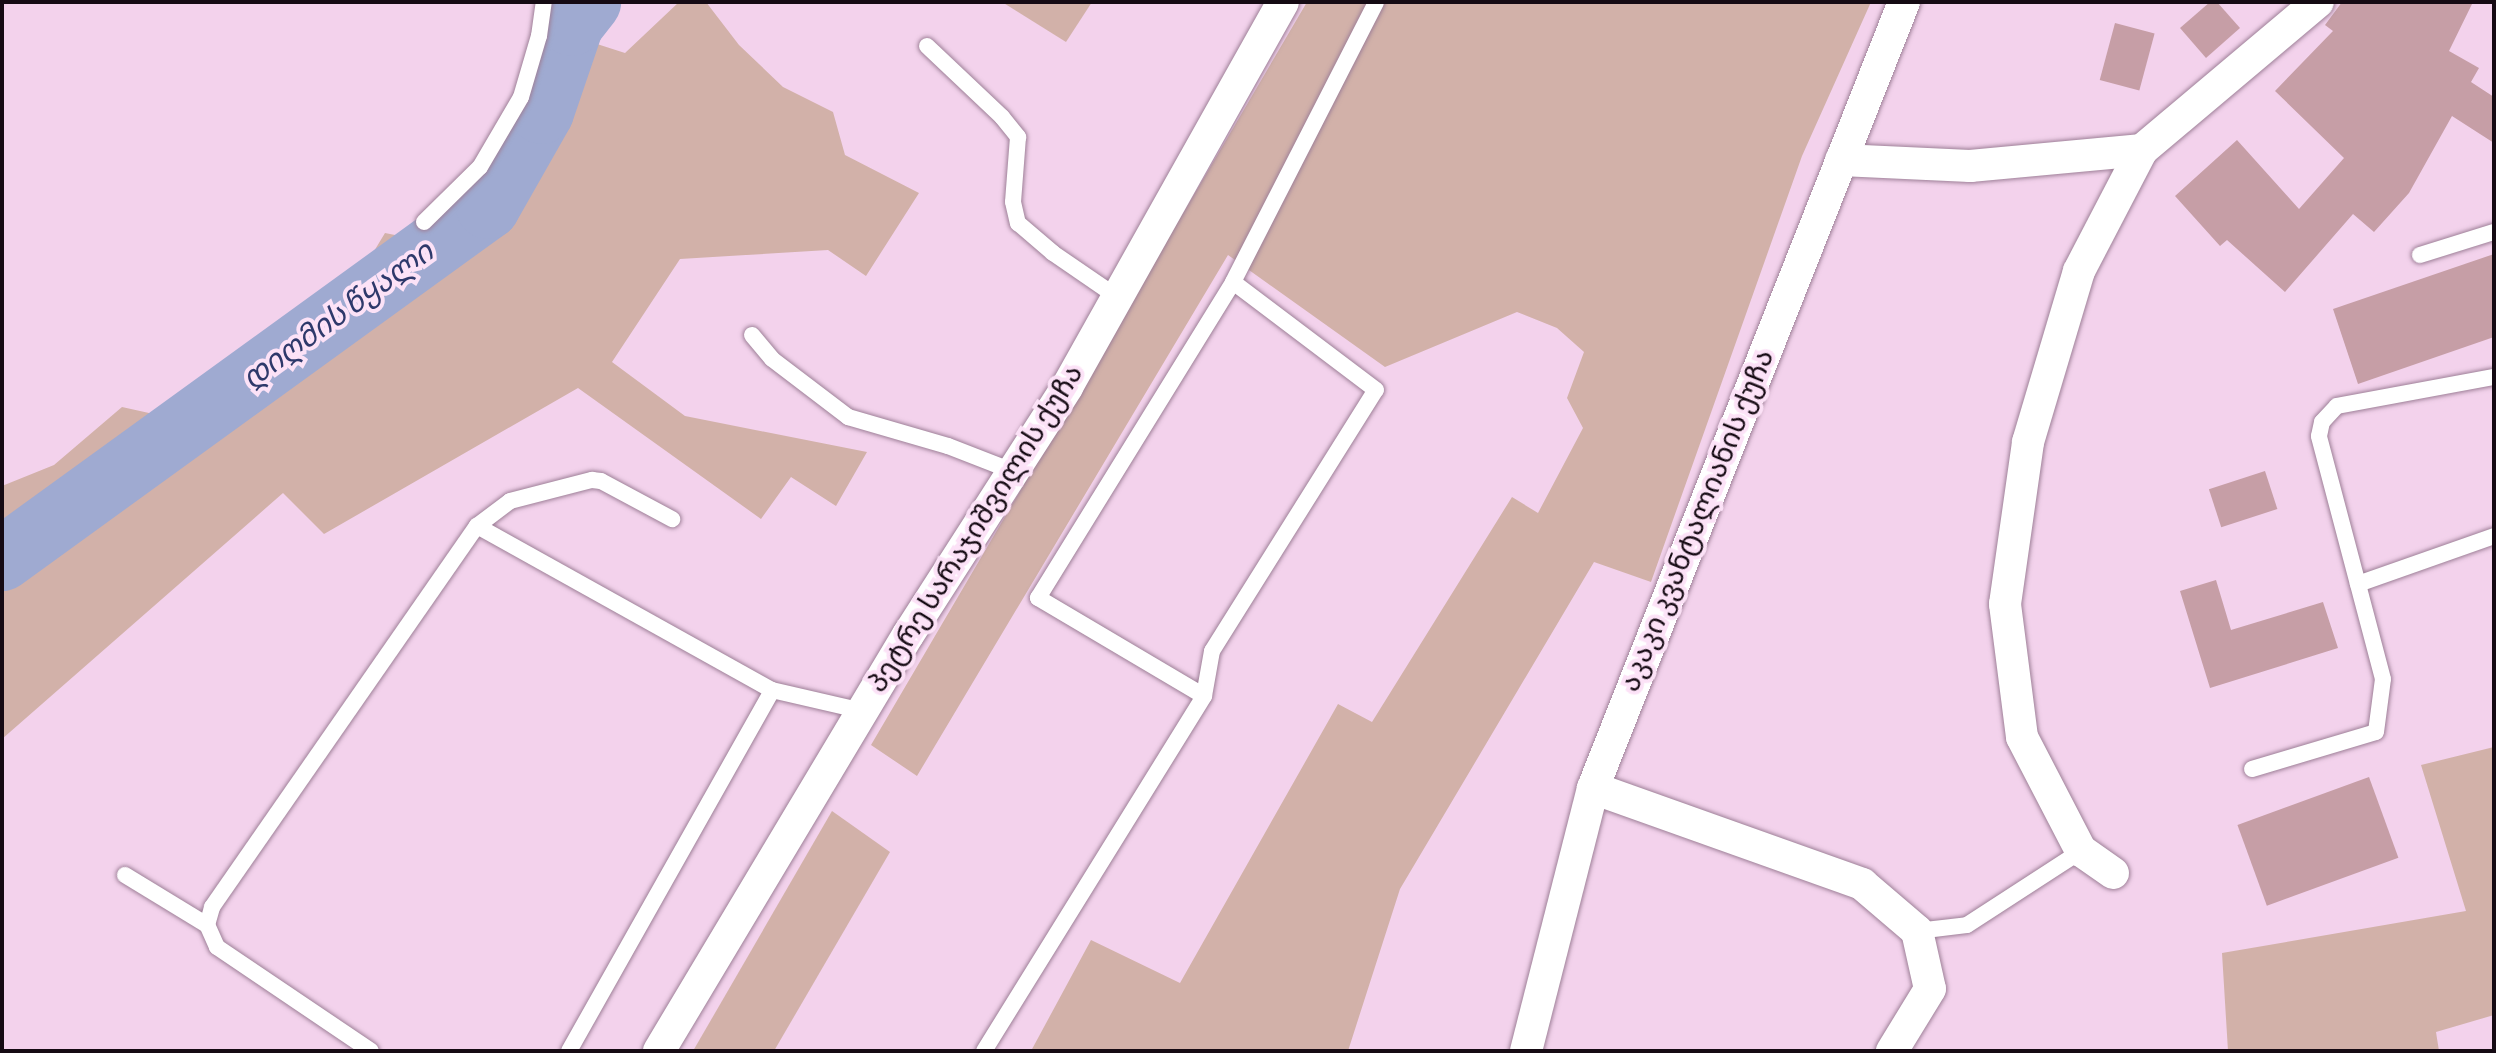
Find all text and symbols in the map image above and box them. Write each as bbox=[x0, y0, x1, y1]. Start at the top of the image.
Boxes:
water label: დიღმის წყალი bbox=[235, 234, 441, 398]
street label: აკაკი კვანტალიანის ქუჩა bbox=[1614, 345, 1782, 697]
street label: პეტრე სარაჯიშვილის ქუჩა bbox=[861, 359, 1091, 699]

